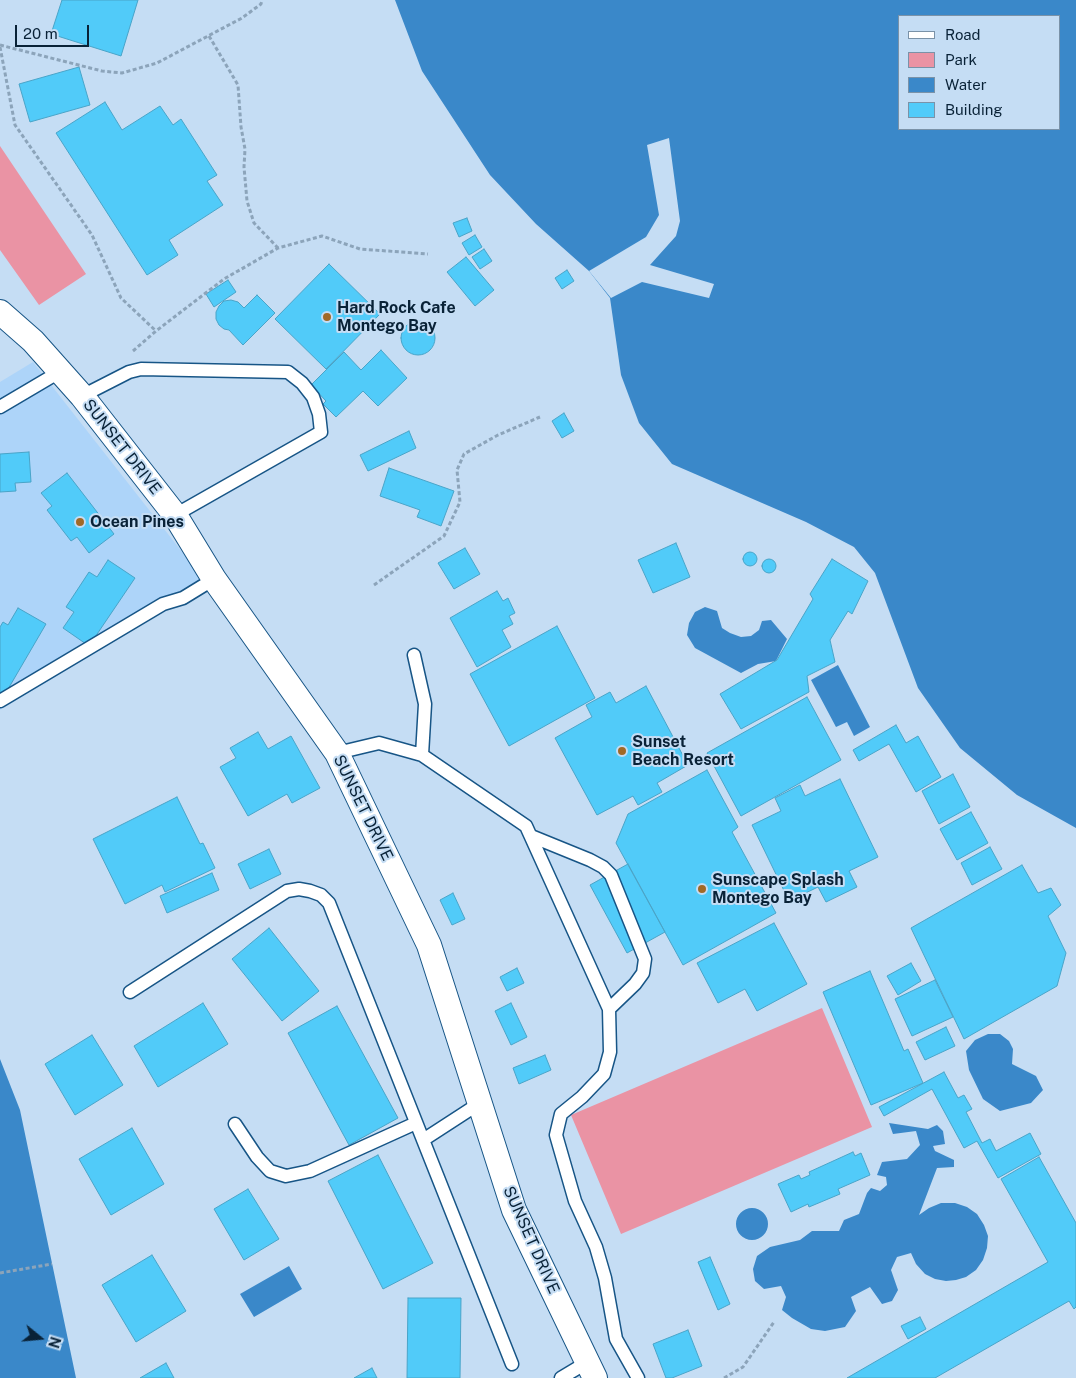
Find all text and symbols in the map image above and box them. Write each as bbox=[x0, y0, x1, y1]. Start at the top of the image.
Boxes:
scale bar bbox=[18, 15, 91, 47]
legend bbox=[898, 15, 1061, 130]
text: 20 m bbox=[23, 25, 58, 42]
text: Road bbox=[945, 26, 981, 43]
text: Park bbox=[945, 51, 977, 68]
text: Water bbox=[945, 76, 987, 93]
text: Building bbox=[945, 101, 1003, 118]
place label: Hard Rock Cafe Montego Bay bbox=[337, 298, 456, 336]
marker: Hard Rock Cafe Montego Bay bbox=[321, 311, 333, 323]
street label: SUNSET DRIVE bbox=[79, 396, 165, 498]
place label: Ocean Pines bbox=[90, 512, 184, 532]
marker: Ocean Pines bbox=[74, 516, 86, 528]
place label: Sunset Beach Resort bbox=[632, 732, 734, 770]
marker: Sunset Beach Resort bbox=[616, 745, 628, 757]
street label: SUNSET DRIVE bbox=[329, 752, 397, 864]
place label: Sunscape Splash Montego Bay bbox=[712, 870, 844, 908]
marker: Sunscape Splash Montego Bay bbox=[696, 883, 708, 895]
street label: SUNSET DRIVE bbox=[499, 1183, 563, 1297]
north arrow bbox=[15, 1313, 65, 1363]
text: N bbox=[45, 1335, 64, 1350]

